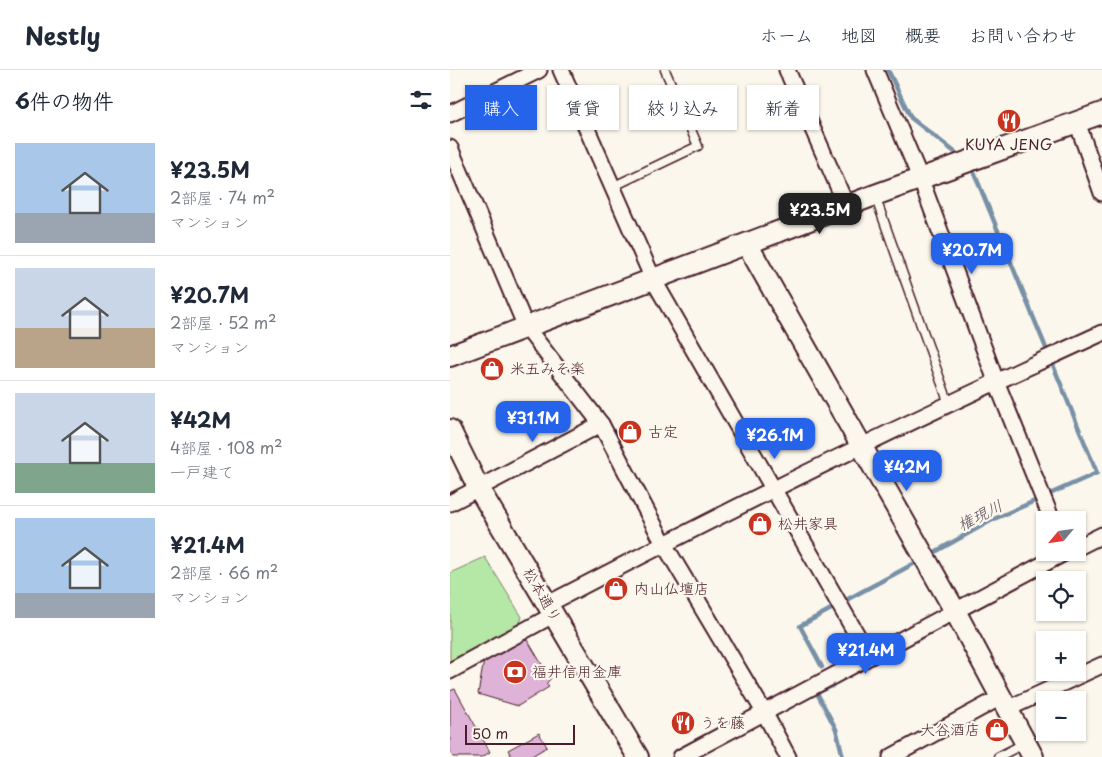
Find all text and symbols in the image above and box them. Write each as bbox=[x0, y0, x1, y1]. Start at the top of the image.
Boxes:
text: Nestly bbox=[25, 17, 101, 53]
text: ホーム bbox=[760, 21, 813, 48]
text: 地図 bbox=[841, 21, 877, 48]
text: 概要 bbox=[905, 21, 941, 48]
text: お問い合わせ bbox=[969, 21, 1077, 48]
text: 6件の物件 bbox=[15, 84, 114, 116]
chip: 購入 bbox=[465, 85, 537, 130]
chip: 賃貸 bbox=[547, 85, 619, 130]
chip: 絞り込み bbox=[629, 85, 737, 130]
chip: 新着 bbox=[747, 85, 819, 130]
icon: filters bbox=[407, 86, 435, 114]
restaurant icon: KUYA JENG bbox=[996, 108, 1022, 134]
place label: KUYA JENG bbox=[965, 132, 1053, 155]
text: ¥23.5M bbox=[170, 153, 250, 185]
icon: home bbox=[55, 163, 115, 223]
text: 2部屋 · 74 m² bbox=[170, 185, 275, 209]
pin: ¥23.5M bbox=[779, 192, 861, 235]
text: ¥23.5M bbox=[790, 197, 850, 221]
text: マンション bbox=[170, 209, 249, 233]
pin: ¥20.7M bbox=[931, 232, 1013, 275]
text: ¥20.7M bbox=[942, 237, 1002, 261]
text: ¥20.7M bbox=[170, 278, 249, 310]
icon: home bbox=[55, 288, 115, 348]
text: 2部屋 · 52 m² bbox=[170, 310, 277, 334]
text: マンション bbox=[170, 334, 249, 358]
shop icon: 米五みそ楽 bbox=[479, 356, 505, 382]
place label: 米五みそ楽 bbox=[510, 356, 585, 379]
pin: ¥31.1M bbox=[492, 400, 574, 443]
text: ¥42M bbox=[170, 403, 231, 435]
text: ¥31.1M bbox=[507, 405, 559, 429]
icon: home bbox=[55, 413, 115, 473]
pin: ¥26.1M bbox=[734, 418, 816, 460]
shop icon: 古定 bbox=[617, 419, 643, 445]
place label: 古定 bbox=[648, 419, 678, 442]
text: ¥26.1M bbox=[746, 422, 804, 446]
text: 4部屋 · 108 m² bbox=[170, 435, 283, 459]
pin: ¥42M bbox=[877, 450, 937, 492]
text: ¥42M bbox=[884, 454, 930, 478]
text: 一戸建て bbox=[170, 459, 234, 483]
water label: 権現川 bbox=[953, 493, 1006, 536]
shop icon: 松井家具 bbox=[747, 511, 773, 537]
place label: 松井家具 bbox=[778, 511, 838, 534]
north arrow bbox=[1036, 511, 1086, 561]
map controls bbox=[1036, 511, 1086, 741]
text: ¥21.4M bbox=[170, 528, 245, 560]
icon: home bbox=[55, 538, 115, 598]
text: 2部屋 · 66 m² bbox=[170, 560, 278, 584]
street label: 松本通り bbox=[518, 563, 568, 626]
button: locate bbox=[1036, 571, 1086, 621]
shop icon: 内山仏壇店 bbox=[603, 576, 629, 602]
place label: 内山仏壇店 bbox=[634, 576, 709, 599]
text: マンション bbox=[170, 584, 249, 608]
button: + bbox=[1036, 631, 1086, 681]
pin: ¥21.4M bbox=[825, 632, 907, 675]
text: ¥21.4M bbox=[838, 637, 894, 661]
bank icon: 福井信用金庫 bbox=[502, 659, 528, 685]
place label: 福井信用金庫 bbox=[532, 659, 622, 682]
button: − bbox=[1036, 691, 1086, 741]
restaurant icon: うを藤 bbox=[670, 710, 696, 736]
place label: うを藤 bbox=[700, 710, 745, 733]
place label: 大谷酒店 bbox=[920, 717, 980, 740]
shop icon: 大谷酒店 bbox=[984, 717, 1010, 743]
scale bar bbox=[465, 722, 575, 745]
text: 50 m bbox=[472, 723, 508, 744]

